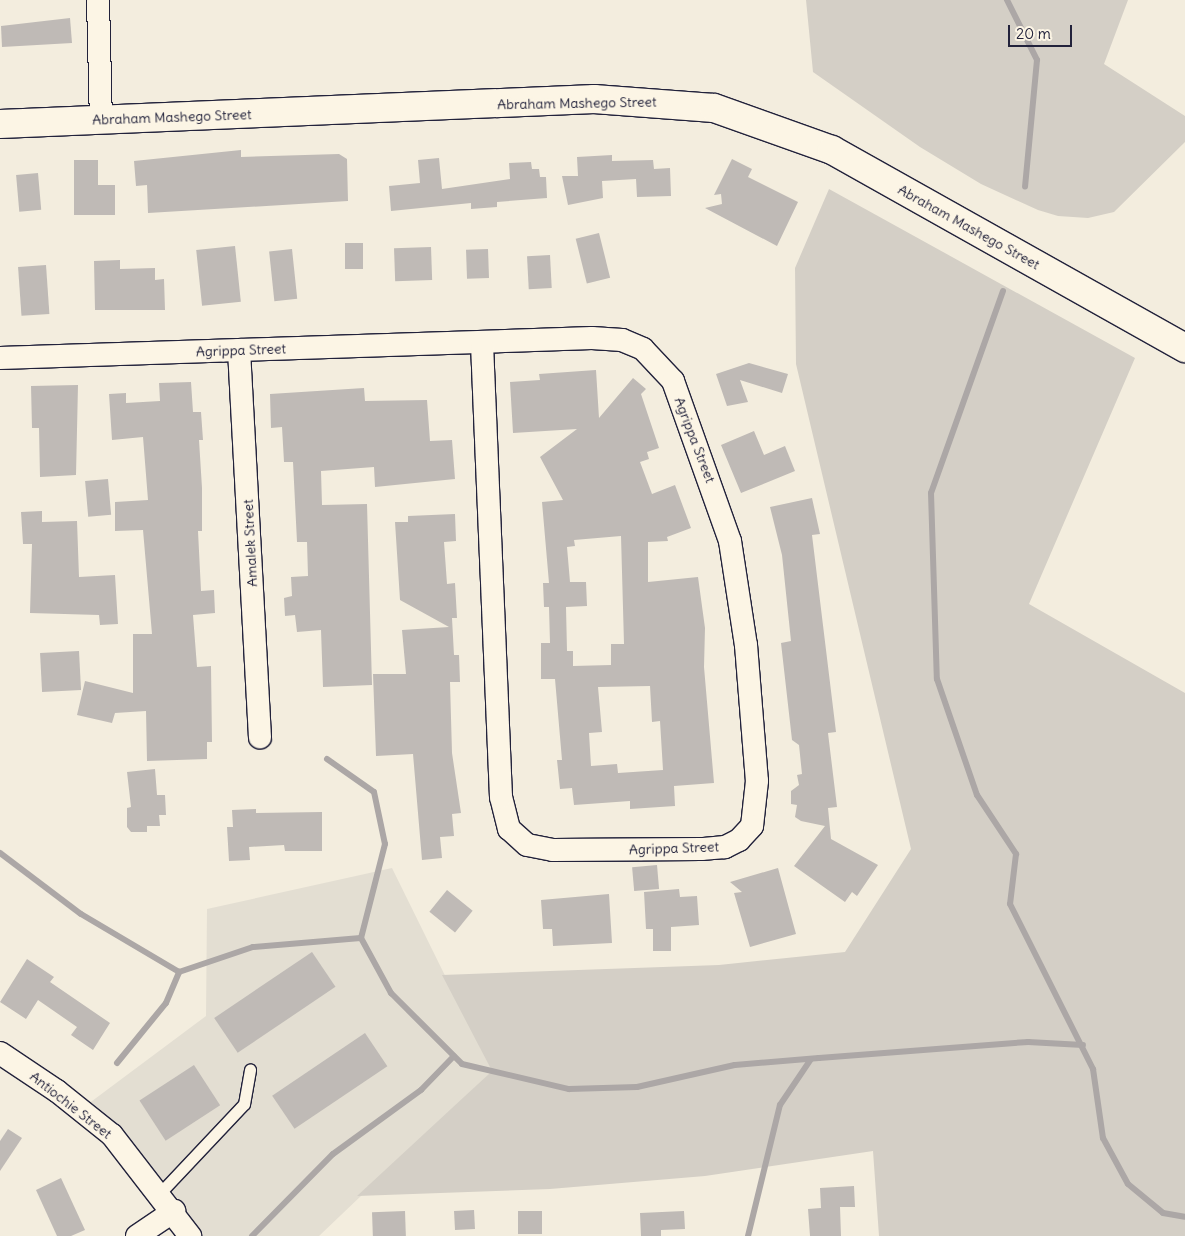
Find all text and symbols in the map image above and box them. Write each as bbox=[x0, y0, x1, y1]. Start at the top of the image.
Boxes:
scale bar bbox=[1010, 15, 1074, 47]
text: 20 m bbox=[1016, 24, 1051, 43]
street label: Abraham Mashego Street bbox=[497, 93, 657, 113]
street label: Abraham Mashego Street bbox=[92, 106, 252, 128]
street label: Abraham Mashego Street bbox=[895, 181, 1043, 273]
street label: Agrippa Street bbox=[196, 340, 286, 360]
street label: Agrippa Street bbox=[671, 395, 719, 485]
street label: Amalek Street bbox=[239, 499, 261, 587]
street label: Agrippa Street bbox=[629, 838, 719, 858]
street label: Antiochie Street bbox=[27, 1068, 115, 1142]

